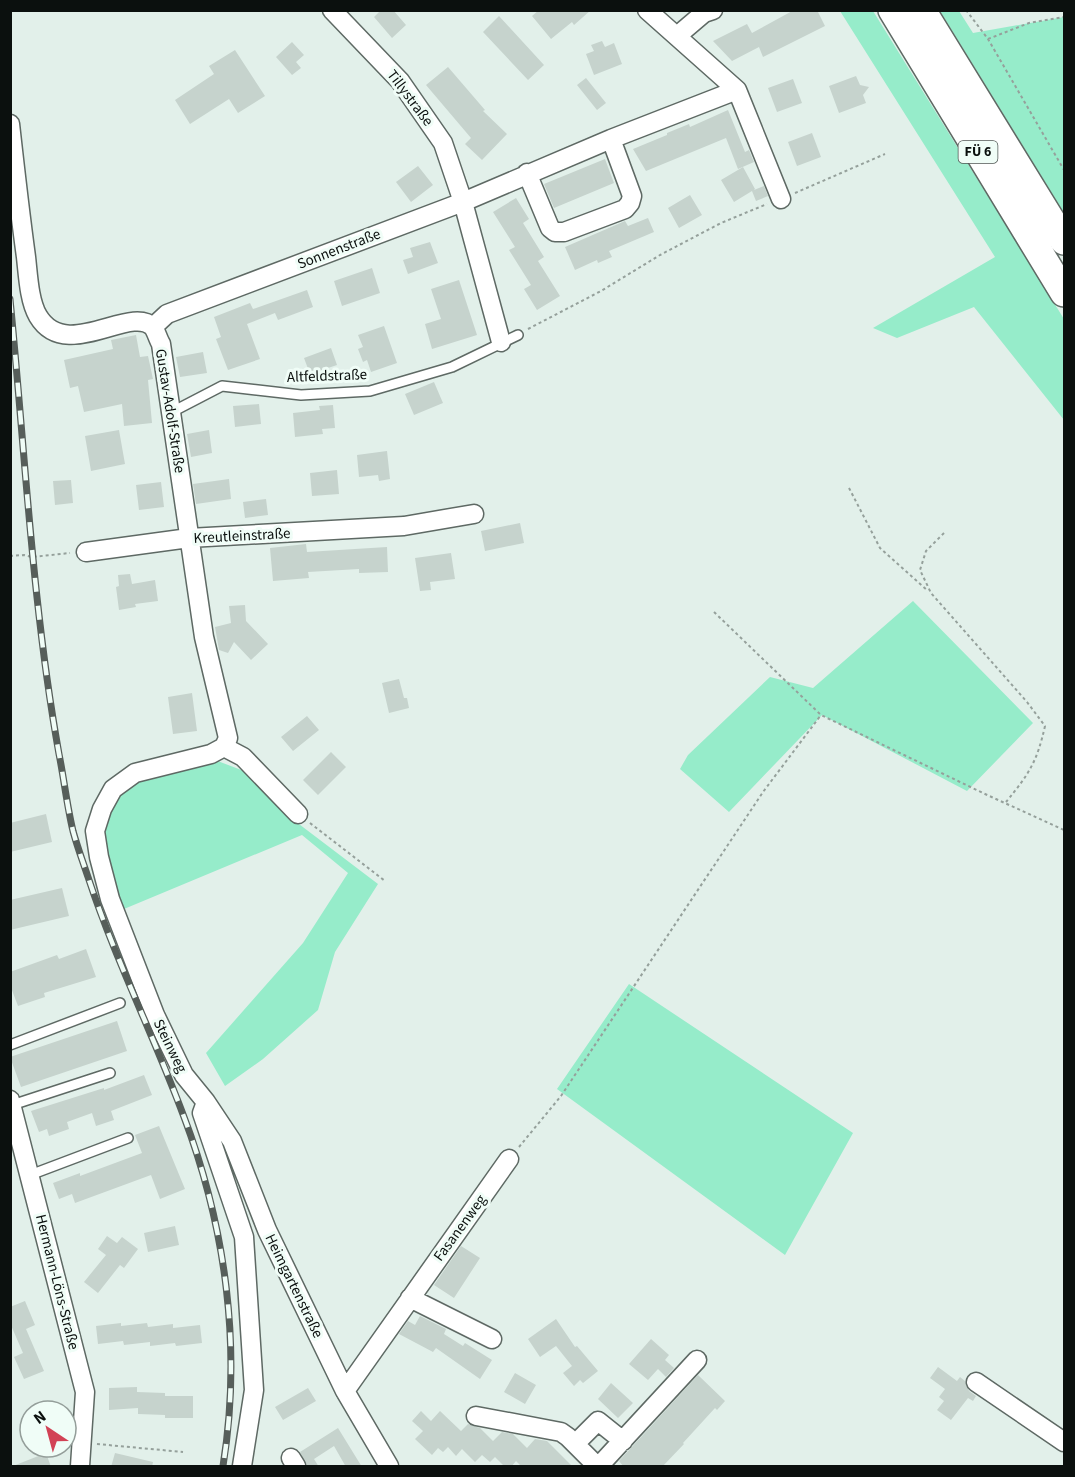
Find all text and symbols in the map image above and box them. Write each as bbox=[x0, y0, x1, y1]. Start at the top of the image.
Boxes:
street label: Tillystraße bbox=[382, 65, 438, 131]
road number: FÜ 6 bbox=[958, 141, 998, 163]
street label: Sonnenstraße bbox=[294, 223, 384, 275]
street label: Gustav-Adolf-Straße bbox=[150, 347, 190, 475]
street label: Altfeldstraße bbox=[287, 364, 367, 388]
street label: Kreutleinstraße bbox=[193, 523, 291, 549]
street label: Steinweg bbox=[148, 1016, 192, 1077]
street label: Fasanenweg bbox=[429, 1190, 492, 1266]
street label: Hermann-Löns-Straße bbox=[30, 1212, 84, 1352]
street label: Heimgartenstraße bbox=[260, 1230, 328, 1342]
north arrow bbox=[18, 1399, 78, 1459]
text: N bbox=[29, 1406, 51, 1430]

